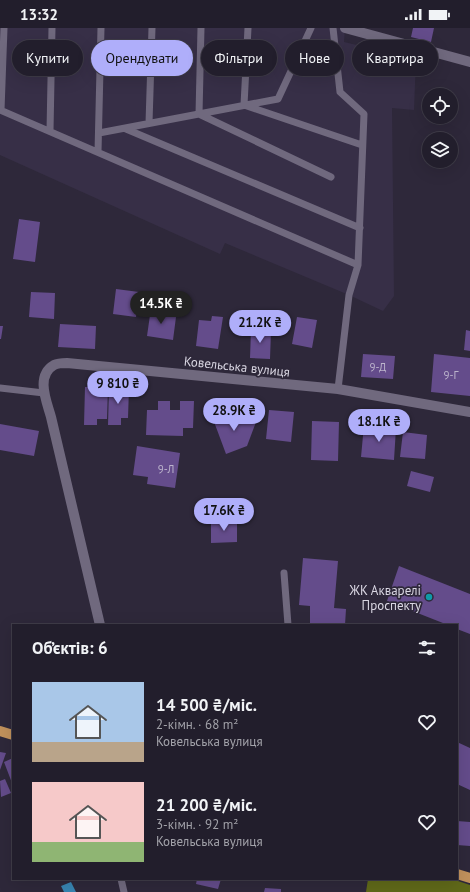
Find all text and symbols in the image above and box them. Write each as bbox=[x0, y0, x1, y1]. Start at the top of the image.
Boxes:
text: 13:32 bbox=[20, 5, 58, 24]
chip: Купити bbox=[12, 40, 83, 76]
chip: Орендувати bbox=[91, 40, 193, 76]
chip: Фільтри bbox=[201, 40, 277, 76]
chip: Нове bbox=[285, 40, 344, 76]
chip: Квартира bbox=[352, 40, 438, 76]
map controls bbox=[422, 88, 458, 168]
button: locate bbox=[422, 88, 458, 124]
button: layers bbox=[422, 132, 458, 168]
pin: 14.5K ₴ bbox=[124, 291, 198, 325]
text: 14.5K ₴ bbox=[139, 295, 183, 312]
pin: 21.2K ₴ bbox=[223, 310, 297, 344]
text: 21.2K ₴ bbox=[238, 314, 282, 331]
street label: Ковельська вулиця bbox=[183, 352, 291, 381]
house number: 9-Д bbox=[370, 360, 387, 374]
house number: 9-Г bbox=[444, 368, 460, 382]
pin: 9 810 ₴ bbox=[81, 371, 155, 405]
text: 9 810 ₴ bbox=[96, 375, 140, 392]
pin: 28.9K ₴ bbox=[197, 398, 271, 432]
text: 28.9K ₴ bbox=[212, 402, 256, 419]
pin: 18.1K ₴ bbox=[342, 409, 416, 443]
text: 18.1K ₴ bbox=[357, 413, 401, 430]
house number: 9-Л bbox=[158, 462, 174, 476]
pin: 17.6K ₴ bbox=[187, 498, 261, 532]
text: 17.6K ₴ bbox=[203, 502, 245, 519]
place label: ЖК Акварелі Проспекту bbox=[348, 582, 421, 614]
marker: ЖК Акварелі Проспекту bbox=[424, 592, 434, 602]
text: Об’єктів: 6 bbox=[32, 637, 108, 659]
icon: filters bbox=[416, 637, 438, 659]
text: 14 500 ₴/міс. bbox=[156, 694, 257, 716]
icon: home bbox=[64, 698, 112, 746]
icon: heart bbox=[416, 711, 438, 733]
text: 2-кімн. · 68 m² bbox=[156, 716, 238, 733]
text: Ковельська вулиця bbox=[156, 733, 263, 750]
text: 21 200 ₴/міс. bbox=[156, 794, 257, 816]
icon: home bbox=[64, 798, 112, 846]
icon: heart bbox=[416, 811, 438, 833]
text: 3-кімн. · 92 m² bbox=[156, 816, 238, 833]
text: Ковельська вулиця bbox=[156, 833, 263, 850]

